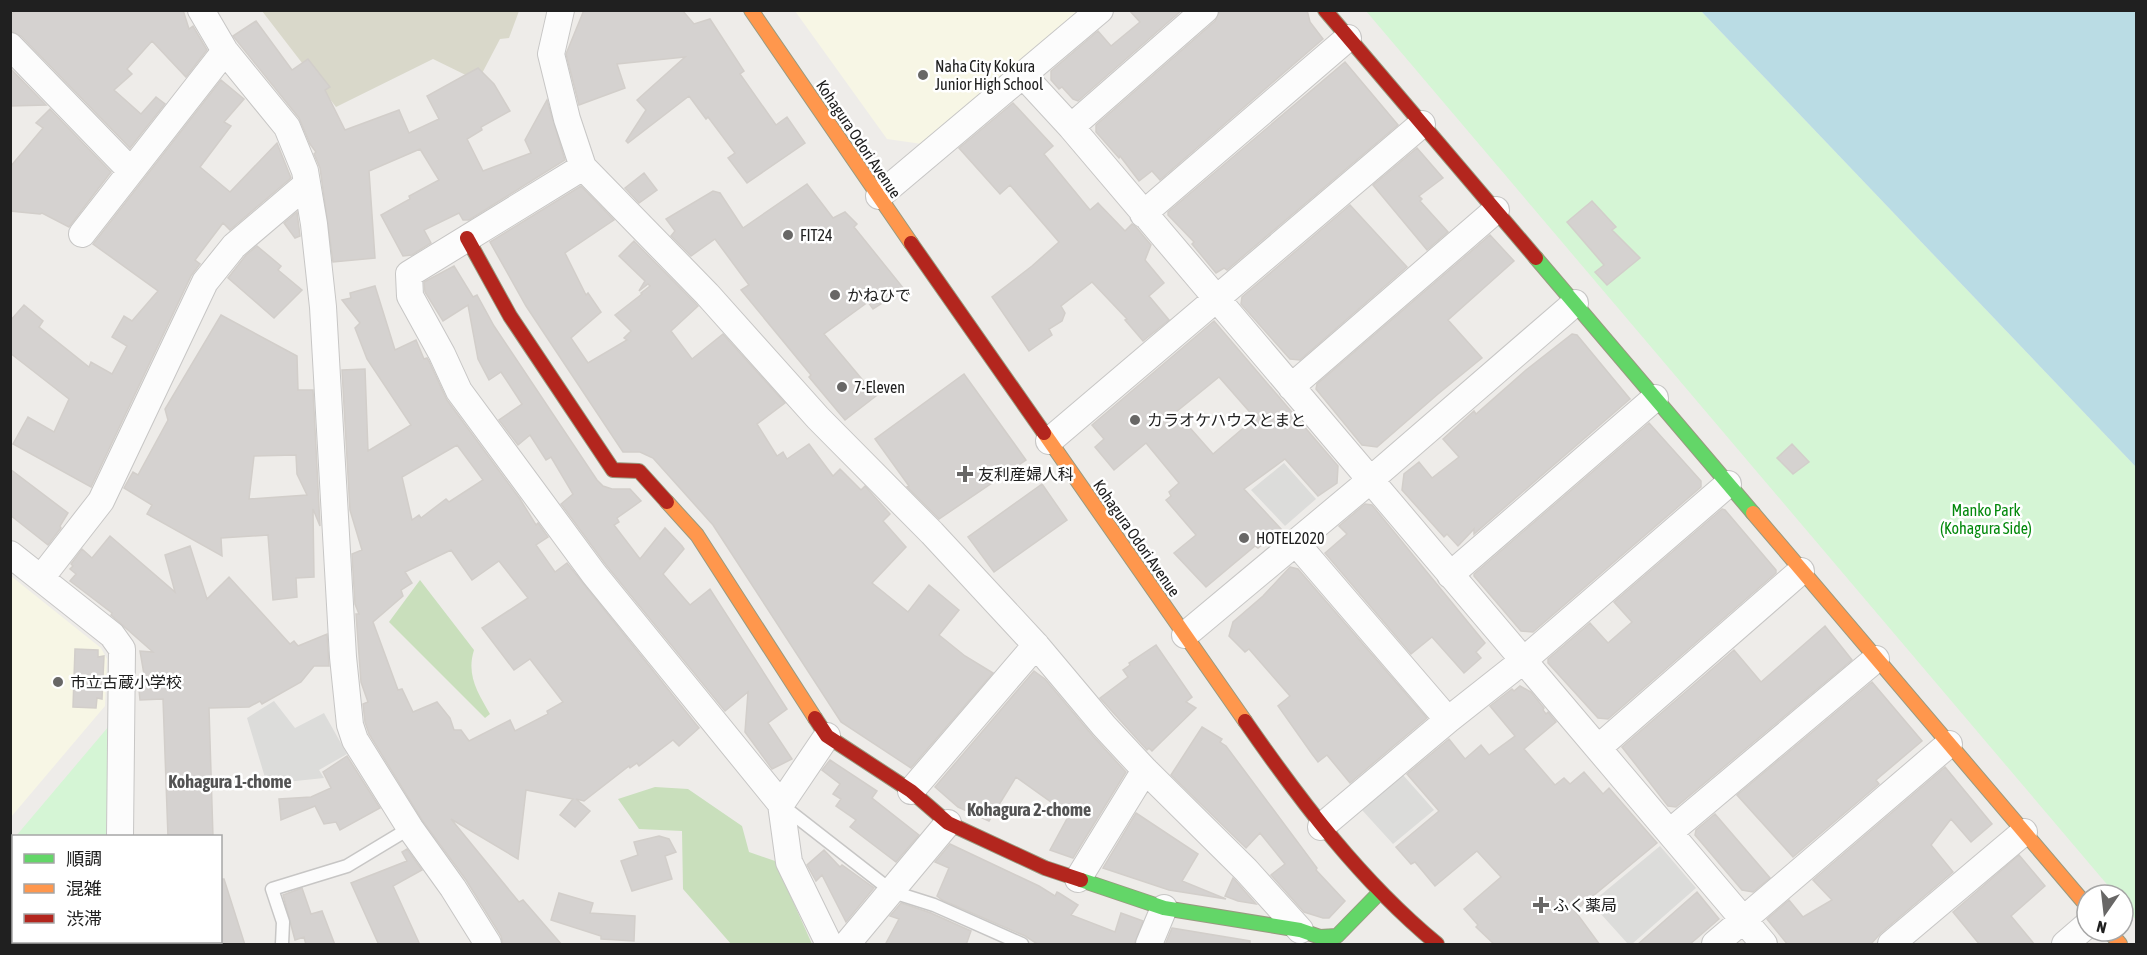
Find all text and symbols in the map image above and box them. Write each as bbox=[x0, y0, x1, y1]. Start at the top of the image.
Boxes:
place label: Naha City Kokura Junior High School bbox=[935, 57, 1044, 94]
marker: Naha City Kokura Junior High School bbox=[916, 68, 930, 82]
street label: Kohagura Odori Avenue bbox=[812, 77, 905, 202]
place label: FIT24 bbox=[800, 226, 833, 244]
marker: FIT24 bbox=[781, 228, 795, 242]
place label: かねひで bbox=[847, 286, 911, 304]
marker: かねひで bbox=[828, 288, 842, 302]
place label: 7-Eleven bbox=[854, 378, 905, 396]
marker: 7-Eleven bbox=[835, 380, 849, 394]
place label: カラオケハウスとまと bbox=[1147, 411, 1306, 429]
marker: カラオケハウスとまと bbox=[1128, 413, 1142, 427]
marker: 友利産婦人科 bbox=[956, 465, 974, 483]
place label: 友利産婦人科 bbox=[978, 465, 1074, 483]
street label: Kohagura Odori Avenue bbox=[1089, 476, 1184, 600]
park label: Manko Park (Kohagura Side) bbox=[1940, 501, 2032, 538]
place label: HOTEL2020 bbox=[1256, 529, 1324, 547]
marker: HOTEL2020 bbox=[1237, 531, 1251, 545]
place label: 市立古蔵小学校 bbox=[70, 673, 182, 691]
marker: 市立古蔵小学校 bbox=[51, 675, 65, 689]
district label: Kohagura 1-chome bbox=[168, 771, 292, 792]
district label: Kohagura 2-chome bbox=[967, 799, 1091, 820]
legend bbox=[12, 835, 222, 943]
text: 順調 bbox=[66, 848, 102, 869]
text: 混雑 bbox=[66, 878, 102, 899]
north arrow bbox=[2075, 883, 2135, 943]
place label: ふく薬局 bbox=[1553, 896, 1617, 914]
marker: ふく薬局 bbox=[1534, 898, 1548, 912]
text: 渋滞 bbox=[66, 908, 102, 929]
text: N bbox=[2095, 918, 2108, 937]

